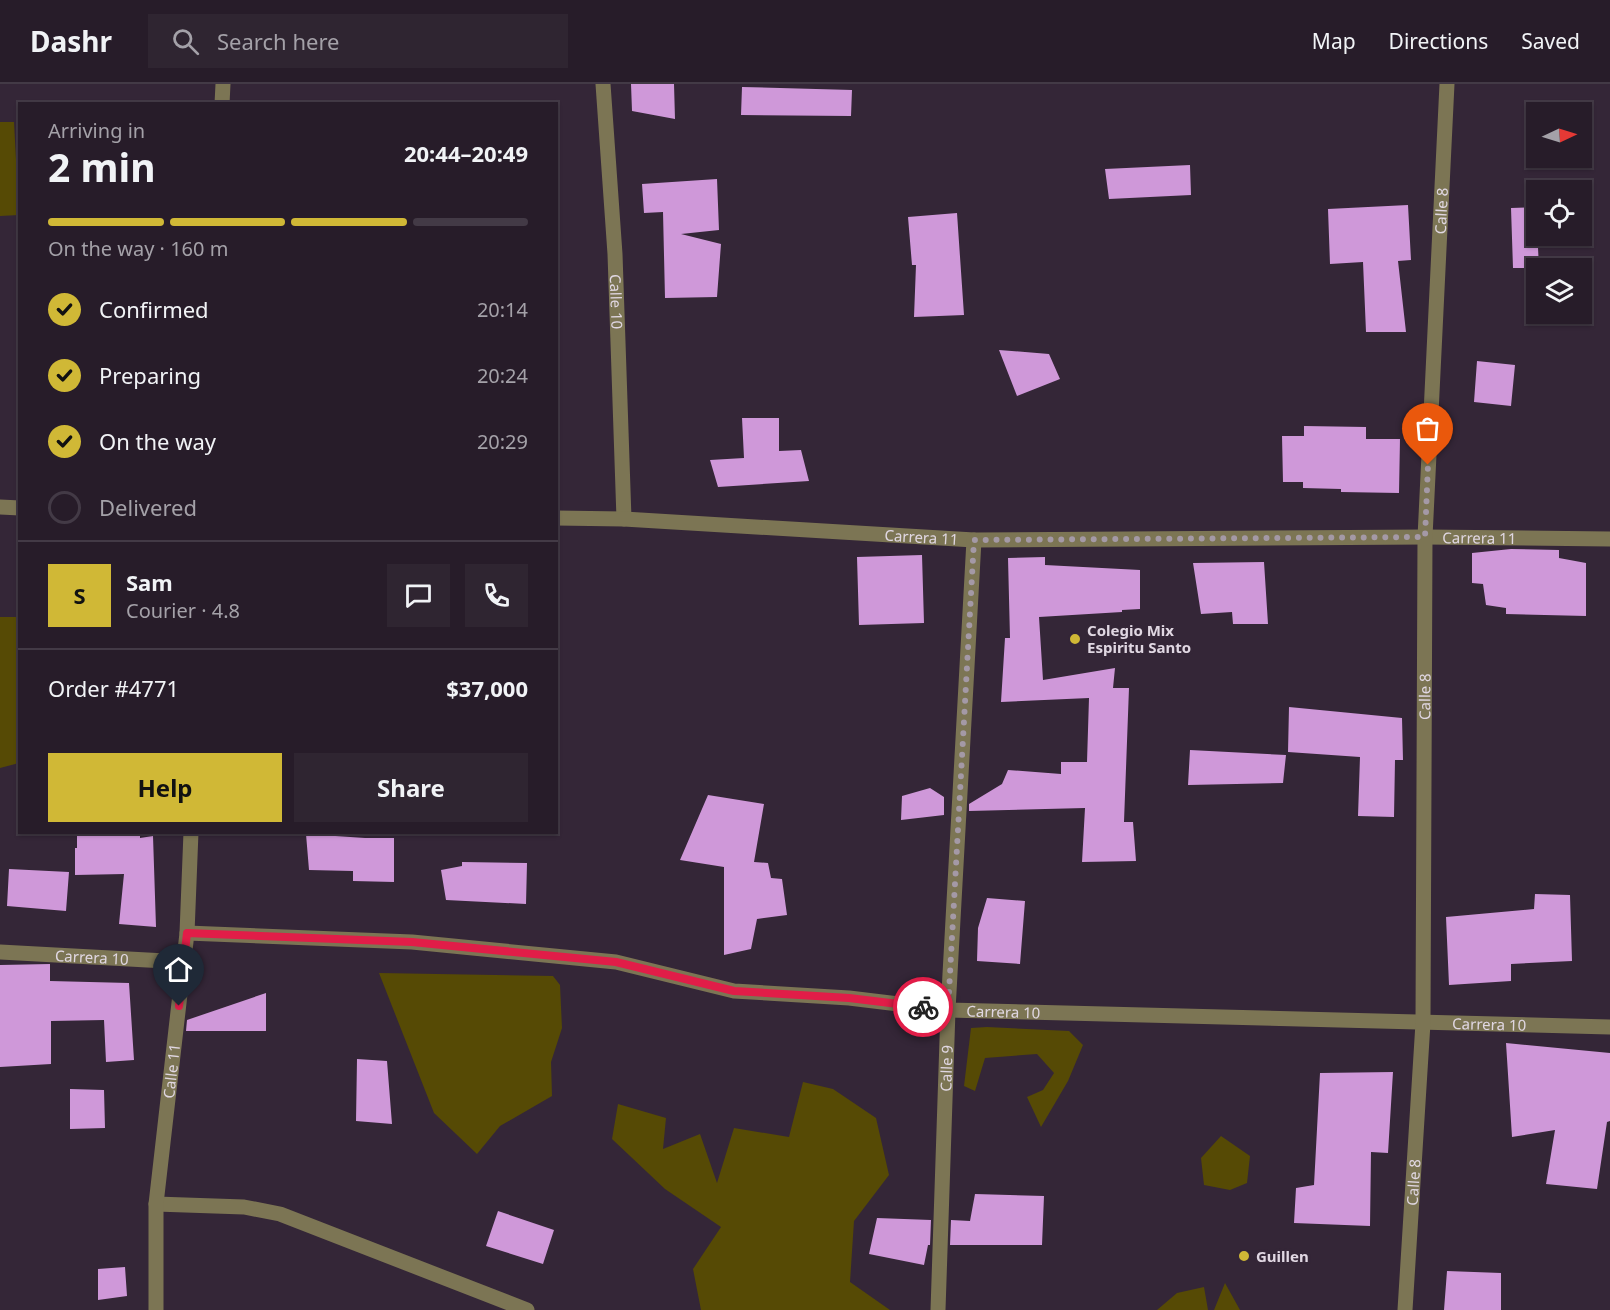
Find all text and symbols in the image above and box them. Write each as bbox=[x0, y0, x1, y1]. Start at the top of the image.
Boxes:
search box bbox=[148, 14, 568, 68]
text: Dashr bbox=[30, 22, 112, 60]
icon: search bbox=[169, 25, 202, 58]
text: Search here bbox=[217, 26, 339, 56]
text: Map bbox=[1312, 27, 1356, 55]
text: Directions bbox=[1389, 27, 1488, 55]
text: Saved bbox=[1521, 27, 1580, 55]
north arrow bbox=[1526, 102, 1592, 168]
map controls bbox=[1526, 102, 1592, 324]
text: Arriving in bbox=[48, 117, 145, 144]
text: 20:44–20:49 bbox=[404, 138, 528, 168]
text: 2 min bbox=[48, 140, 155, 193]
button: locate bbox=[1526, 180, 1592, 246]
street label: Calle 8 bbox=[1430, 187, 1452, 235]
text: On the way · 160 m bbox=[48, 235, 228, 262]
button: layers bbox=[1526, 258, 1592, 324]
street label: Calle 10 bbox=[606, 274, 628, 329]
icon: check bbox=[48, 293, 81, 326]
text: Confirmed bbox=[99, 294, 209, 324]
text: 20:14 bbox=[477, 296, 528, 323]
icon: check bbox=[48, 359, 81, 392]
text: Preparing bbox=[99, 360, 201, 390]
text: 20:24 bbox=[477, 362, 528, 389]
pin bbox=[1402, 403, 1453, 465]
icon: bag bbox=[1411, 412, 1444, 445]
icon: check bbox=[48, 425, 81, 458]
text: On the way bbox=[99, 426, 216, 456]
text: 20:29 bbox=[477, 428, 528, 455]
text: Delivered bbox=[99, 492, 197, 522]
street label: Carrera 11 bbox=[884, 525, 959, 549]
street label: Carrera 11 bbox=[1442, 527, 1516, 548]
button: chat bbox=[387, 564, 450, 627]
button: phone bbox=[465, 564, 528, 627]
text: Sam bbox=[126, 567, 173, 597]
text: S bbox=[73, 580, 86, 610]
text: Courier · 4.8 bbox=[126, 597, 240, 624]
place label: Colegio Mix Espiritu Santo bbox=[1087, 620, 1191, 657]
marker: Colegio Mix Espiritu Santo bbox=[1068, 632, 1082, 646]
text: Order #4771 bbox=[48, 673, 179, 703]
text: $37,000 bbox=[446, 673, 528, 703]
street label: Calle 8 bbox=[1414, 673, 1434, 720]
button: Help bbox=[48, 753, 282, 822]
button: Share bbox=[294, 753, 528, 822]
pin bbox=[153, 944, 204, 1006]
street label: Carrera 10 bbox=[54, 945, 129, 969]
icon: home bbox=[162, 953, 195, 986]
courier bbox=[893, 977, 953, 1037]
icon: bike bbox=[907, 991, 940, 1024]
street label: Carrera 10 bbox=[966, 1000, 1041, 1022]
street label: Carrera 10 bbox=[1452, 1013, 1526, 1035]
street label: Calle 11 bbox=[158, 1042, 184, 1099]
street label: Calle 9 bbox=[935, 1045, 957, 1092]
street label: Calle 8 bbox=[1402, 1158, 1424, 1206]
place label: Guillen bbox=[1256, 1246, 1309, 1266]
marker: Guillen bbox=[1237, 1249, 1251, 1263]

